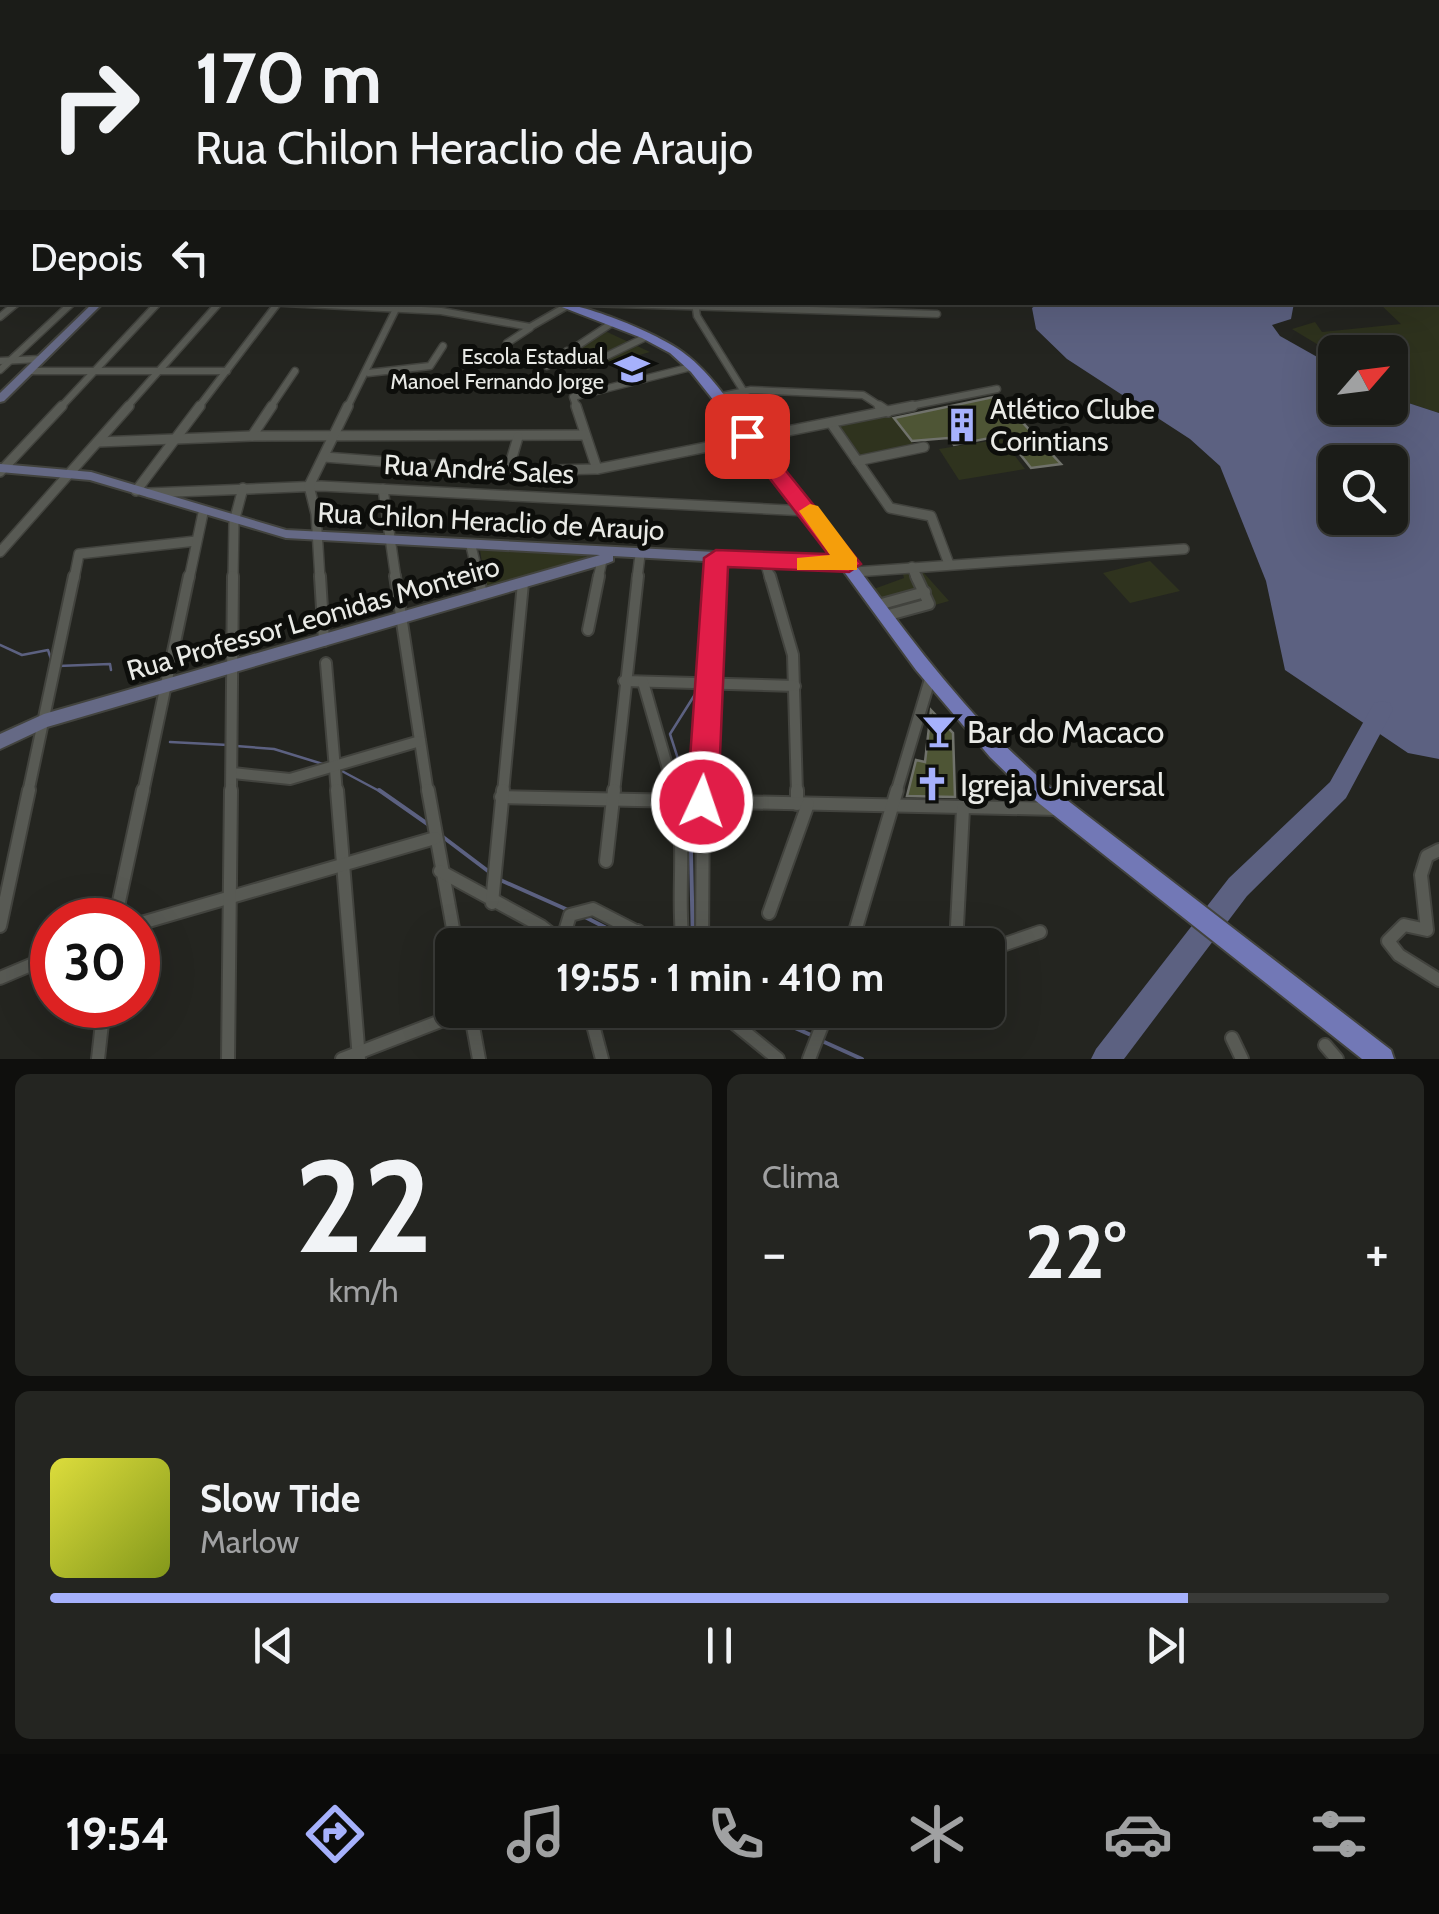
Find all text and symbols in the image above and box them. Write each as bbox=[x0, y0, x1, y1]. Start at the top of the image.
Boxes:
text: 170 m bbox=[195, 35, 382, 121]
icon: right bbox=[30, 40, 160, 170]
text: Rua Chilon Heraclio de Araujo bbox=[195, 121, 753, 175]
icon: left bbox=[163, 230, 218, 285]
text: Depois bbox=[30, 234, 143, 281]
north arrow bbox=[1318, 335, 1408, 425]
map controls bbox=[1318, 335, 1408, 535]
place label: Escola Estadual Manoel Fernando Jorge bbox=[390, 343, 605, 395]
school or university icon: Escola Estadual Manoel Fernando Jorge bbox=[613, 350, 651, 388]
place label: Atlético Clube Corintians bbox=[990, 392, 1155, 458]
pin bbox=[705, 394, 790, 479]
building icon: Atlético Clube Corintians bbox=[943, 406, 981, 444]
icon: arrive bbox=[720, 409, 775, 464]
button: search bbox=[1318, 445, 1408, 535]
street label: Rua André Sales bbox=[383, 447, 575, 491]
street label: Rua Chilon Heraclio de Araujo bbox=[317, 495, 665, 547]
street label: Rua Professor Leonidas Monteiro bbox=[123, 548, 503, 688]
bar icon: Bar do Macaco bbox=[920, 712, 958, 750]
place label: Bar do Macaco bbox=[967, 712, 1164, 751]
position arrow bbox=[650, 750, 754, 854]
church icon: Igreja Universal bbox=[913, 765, 951, 803]
place label: Igreja Universal bbox=[960, 765, 1165, 804]
speed limit sign: 30 bbox=[30, 898, 160, 1028]
text: 19:55 · 1 min · 410 m bbox=[556, 954, 884, 1001]
text: 22 bbox=[295, 1127, 432, 1285]
text: Clima bbox=[762, 1157, 839, 1196]
text: 22° bbox=[1025, 1206, 1126, 1297]
text: − bbox=[762, 1219, 786, 1286]
text: + bbox=[1365, 1219, 1389, 1286]
text: km/h bbox=[328, 1271, 399, 1310]
text: Slow Tide bbox=[200, 1475, 360, 1522]
text: Marlow bbox=[200, 1522, 299, 1561]
icon: previous bbox=[246, 1618, 301, 1673]
icon: pause bbox=[692, 1618, 747, 1673]
icon: next bbox=[1138, 1618, 1193, 1673]
icon: directions bbox=[300, 1799, 370, 1869]
icon: music bbox=[501, 1799, 571, 1869]
icon: phone bbox=[701, 1799, 771, 1869]
icon: climate bbox=[902, 1799, 972, 1869]
icon: car bbox=[1103, 1799, 1173, 1869]
icon: filters bbox=[1304, 1799, 1374, 1869]
text: 19:54 bbox=[65, 1807, 169, 1861]

